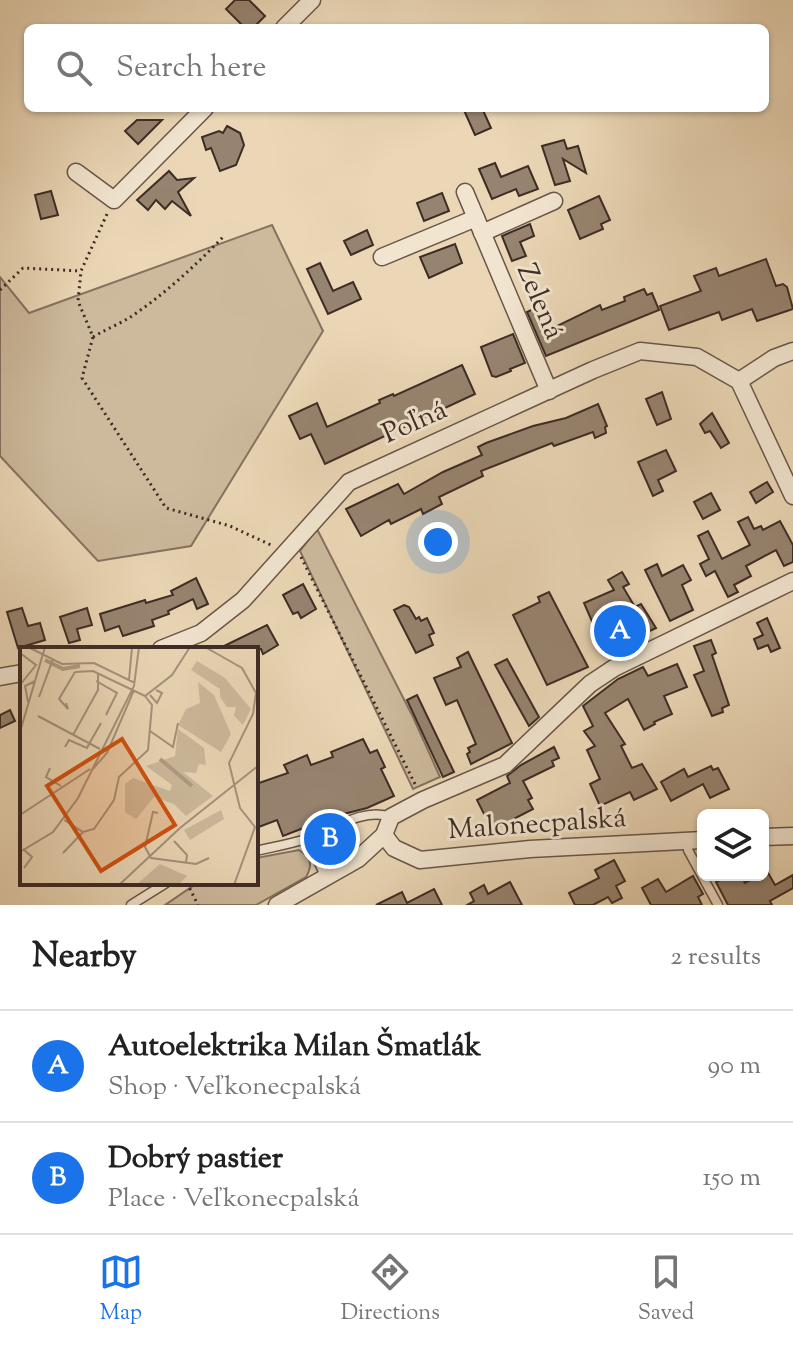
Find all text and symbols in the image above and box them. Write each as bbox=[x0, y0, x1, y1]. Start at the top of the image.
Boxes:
search box bbox=[24, 24, 769, 112]
icon: search bbox=[52, 46, 96, 90]
text: Search here bbox=[116, 47, 266, 90]
street label: Zelená bbox=[505, 258, 573, 346]
street label: Poľná bbox=[376, 391, 454, 455]
your location bbox=[418, 522, 458, 562]
pin: A bbox=[594, 601, 646, 661]
inset map bbox=[20, 647, 258, 885]
street label: Malonecpalská bbox=[447, 799, 628, 851]
pin: B bbox=[304, 809, 356, 869]
map controls bbox=[697, 809, 769, 881]
button: layers bbox=[697, 809, 769, 881]
text: Nearby bbox=[32, 933, 137, 982]
text: 2 results bbox=[670, 939, 761, 976]
text: Autoelektrika Milan Šmatlák bbox=[108, 1026, 481, 1069]
text: A bbox=[47, 1048, 69, 1085]
text: 90 m bbox=[708, 1048, 761, 1085]
text: Shop · Veľkonecpalská bbox=[108, 1069, 361, 1106]
text: Dobrý pastier bbox=[108, 1138, 283, 1181]
text: B bbox=[50, 1160, 66, 1197]
text: 150 m bbox=[702, 1160, 761, 1197]
text: Place · Veľkonecpalská bbox=[108, 1181, 360, 1218]
tab: Map bbox=[99, 1250, 143, 1330]
tab: Directions bbox=[341, 1250, 440, 1330]
tab: Saved bbox=[638, 1250, 694, 1330]

